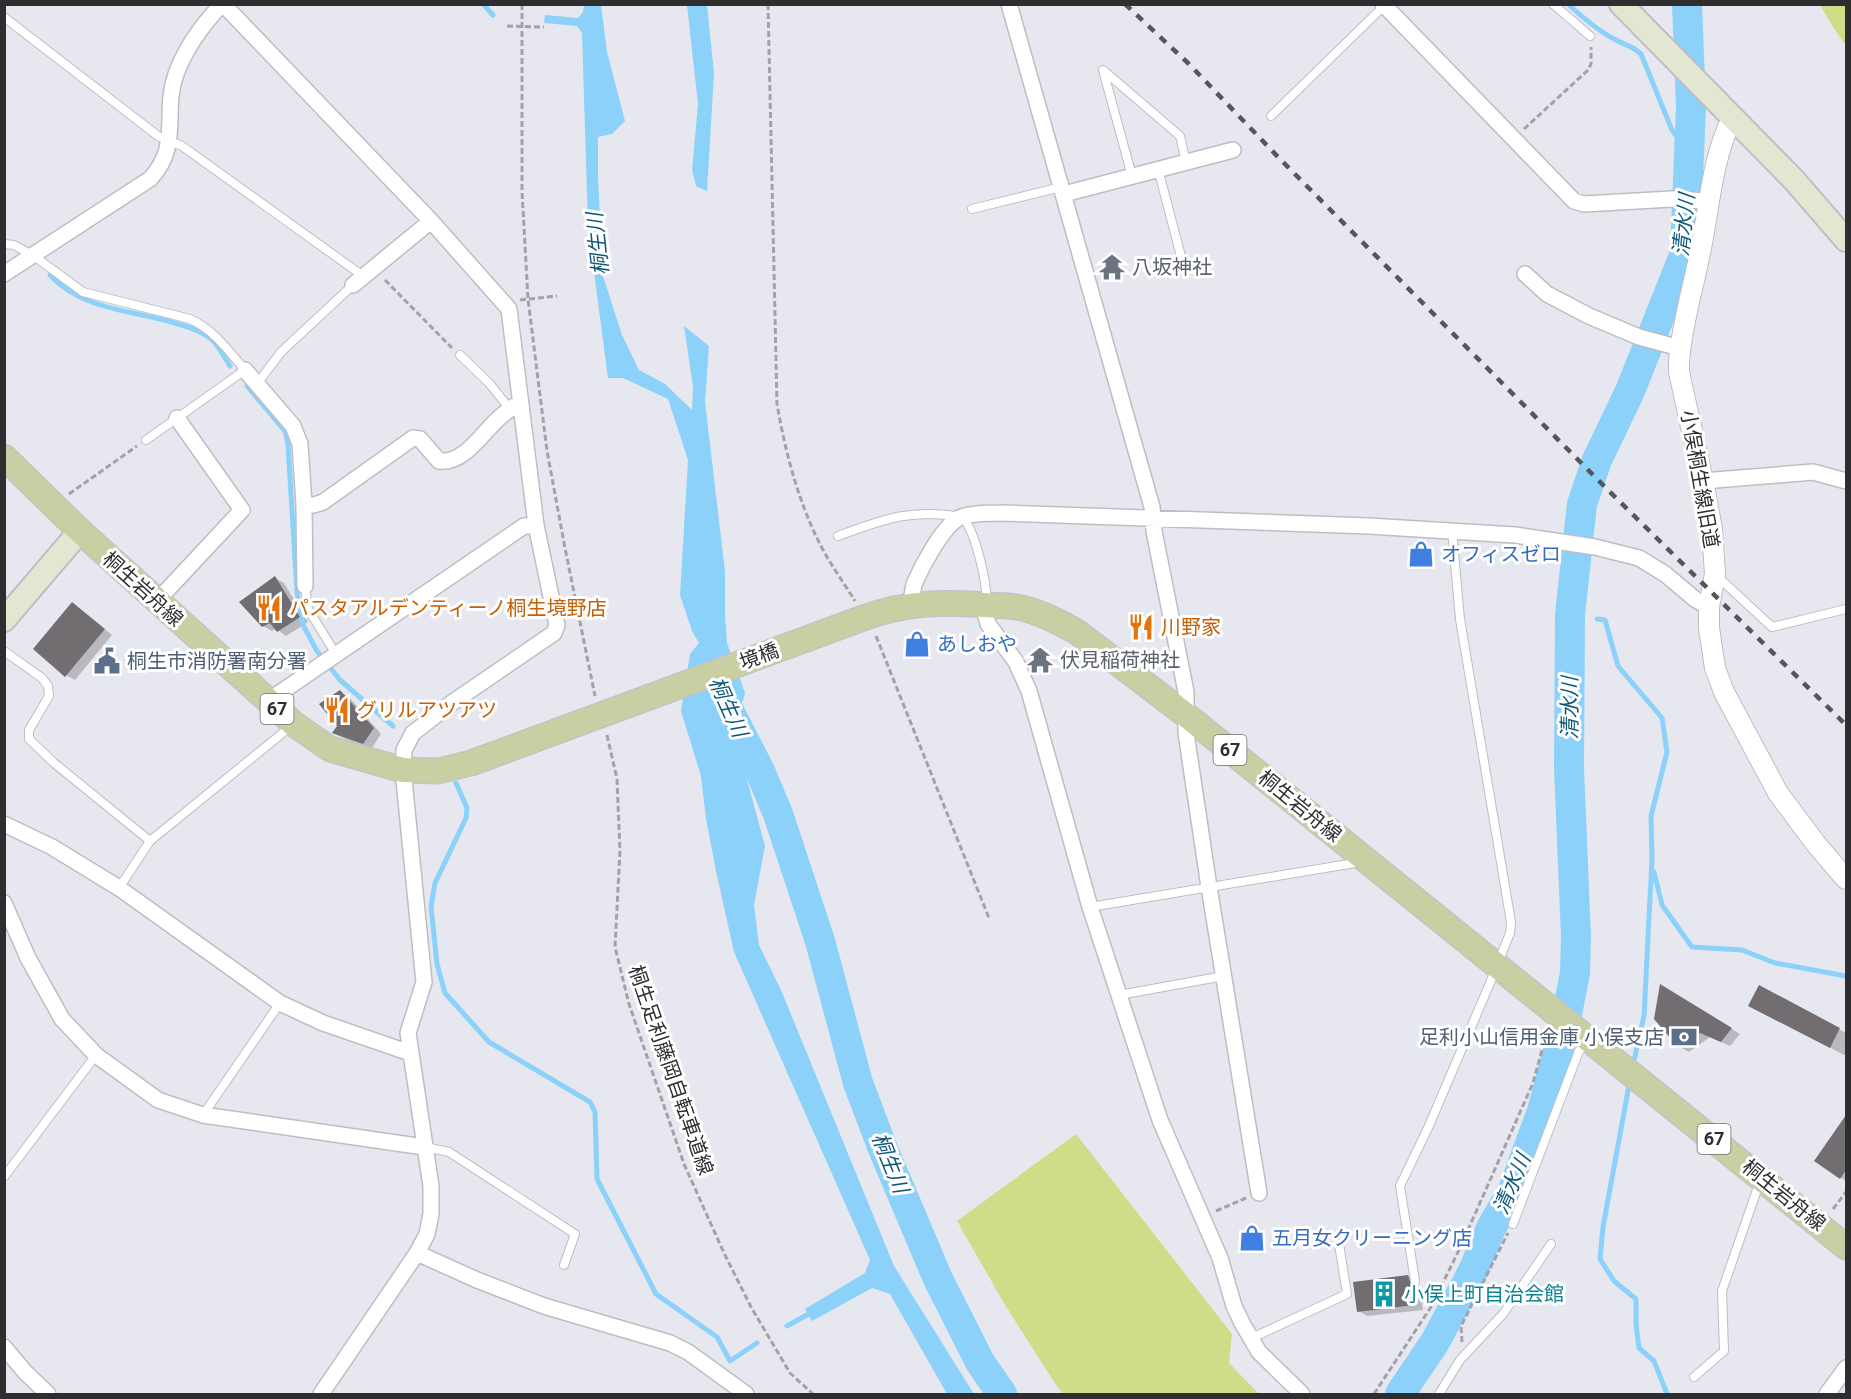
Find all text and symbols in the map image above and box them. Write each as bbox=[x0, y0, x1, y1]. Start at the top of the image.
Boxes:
water label: 清水川 bbox=[1669, 190, 1699, 258]
water label: 桐生川 bbox=[583, 209, 613, 277]
temple icon: 八坂神社 bbox=[1097, 252, 1127, 282]
place label: 八坂神社 bbox=[1132, 255, 1212, 279]
street label: 小俣桐生線旧道 bbox=[1676, 408, 1724, 550]
shop icon: オフィスゼロ bbox=[1406, 539, 1436, 569]
place label: オフィスゼロ bbox=[1441, 542, 1561, 566]
street label: 桐生岩舟線 bbox=[98, 547, 188, 631]
restaurant icon: パスタアルデンティーノ桐生境野店 bbox=[254, 593, 284, 623]
place label: パスタアルデンティーノ桐生境野店 bbox=[289, 596, 606, 620]
restaurant icon: 川野家 bbox=[1126, 612, 1156, 642]
place label: 川野家 bbox=[1161, 615, 1221, 639]
shop icon: あしおや bbox=[902, 629, 932, 659]
place label: あしおや bbox=[937, 632, 1017, 656]
street label: 境橋 bbox=[736, 638, 782, 674]
temple icon: 伏見稲荷神社 bbox=[1025, 645, 1055, 675]
public building icon: 桐生市消防署南分署 bbox=[92, 646, 122, 676]
place label: 伏見稲荷神社 bbox=[1060, 648, 1180, 672]
place label: 桐生市消防署南分署 bbox=[127, 649, 307, 673]
water label: 桐生川 bbox=[704, 673, 753, 742]
water label: 清水川 bbox=[1558, 675, 1582, 740]
road number: 67 bbox=[260, 694, 294, 724]
restaurant icon: グリルアツアツ bbox=[322, 695, 352, 725]
place label: グリルアツアツ bbox=[357, 698, 497, 722]
road number: 67 bbox=[1214, 735, 1246, 765]
street label: 桐生岩舟線 bbox=[1254, 765, 1346, 847]
street label: 桐生足利藤岡自転車道線 bbox=[624, 962, 718, 1178]
bank icon: 足利小山信用金庫 小俣支店 bbox=[1669, 1022, 1699, 1052]
place label: 足利小山信用金庫 小俣支店 bbox=[1419, 1025, 1664, 1049]
road number: 67 bbox=[1698, 1124, 1730, 1154]
water label: 桐生川 bbox=[867, 1129, 914, 1199]
water label: 清水川 bbox=[1489, 1148, 1536, 1218]
street label: 桐生岩舟線 bbox=[1738, 1154, 1830, 1236]
shop icon: 五月女クリーニング店 bbox=[1237, 1223, 1267, 1253]
place label: 五月女クリーニング店 bbox=[1272, 1226, 1472, 1250]
building icon: 小俣上町自治会館 bbox=[1369, 1279, 1399, 1309]
place label: 小俣上町自治会館 bbox=[1404, 1282, 1564, 1306]

